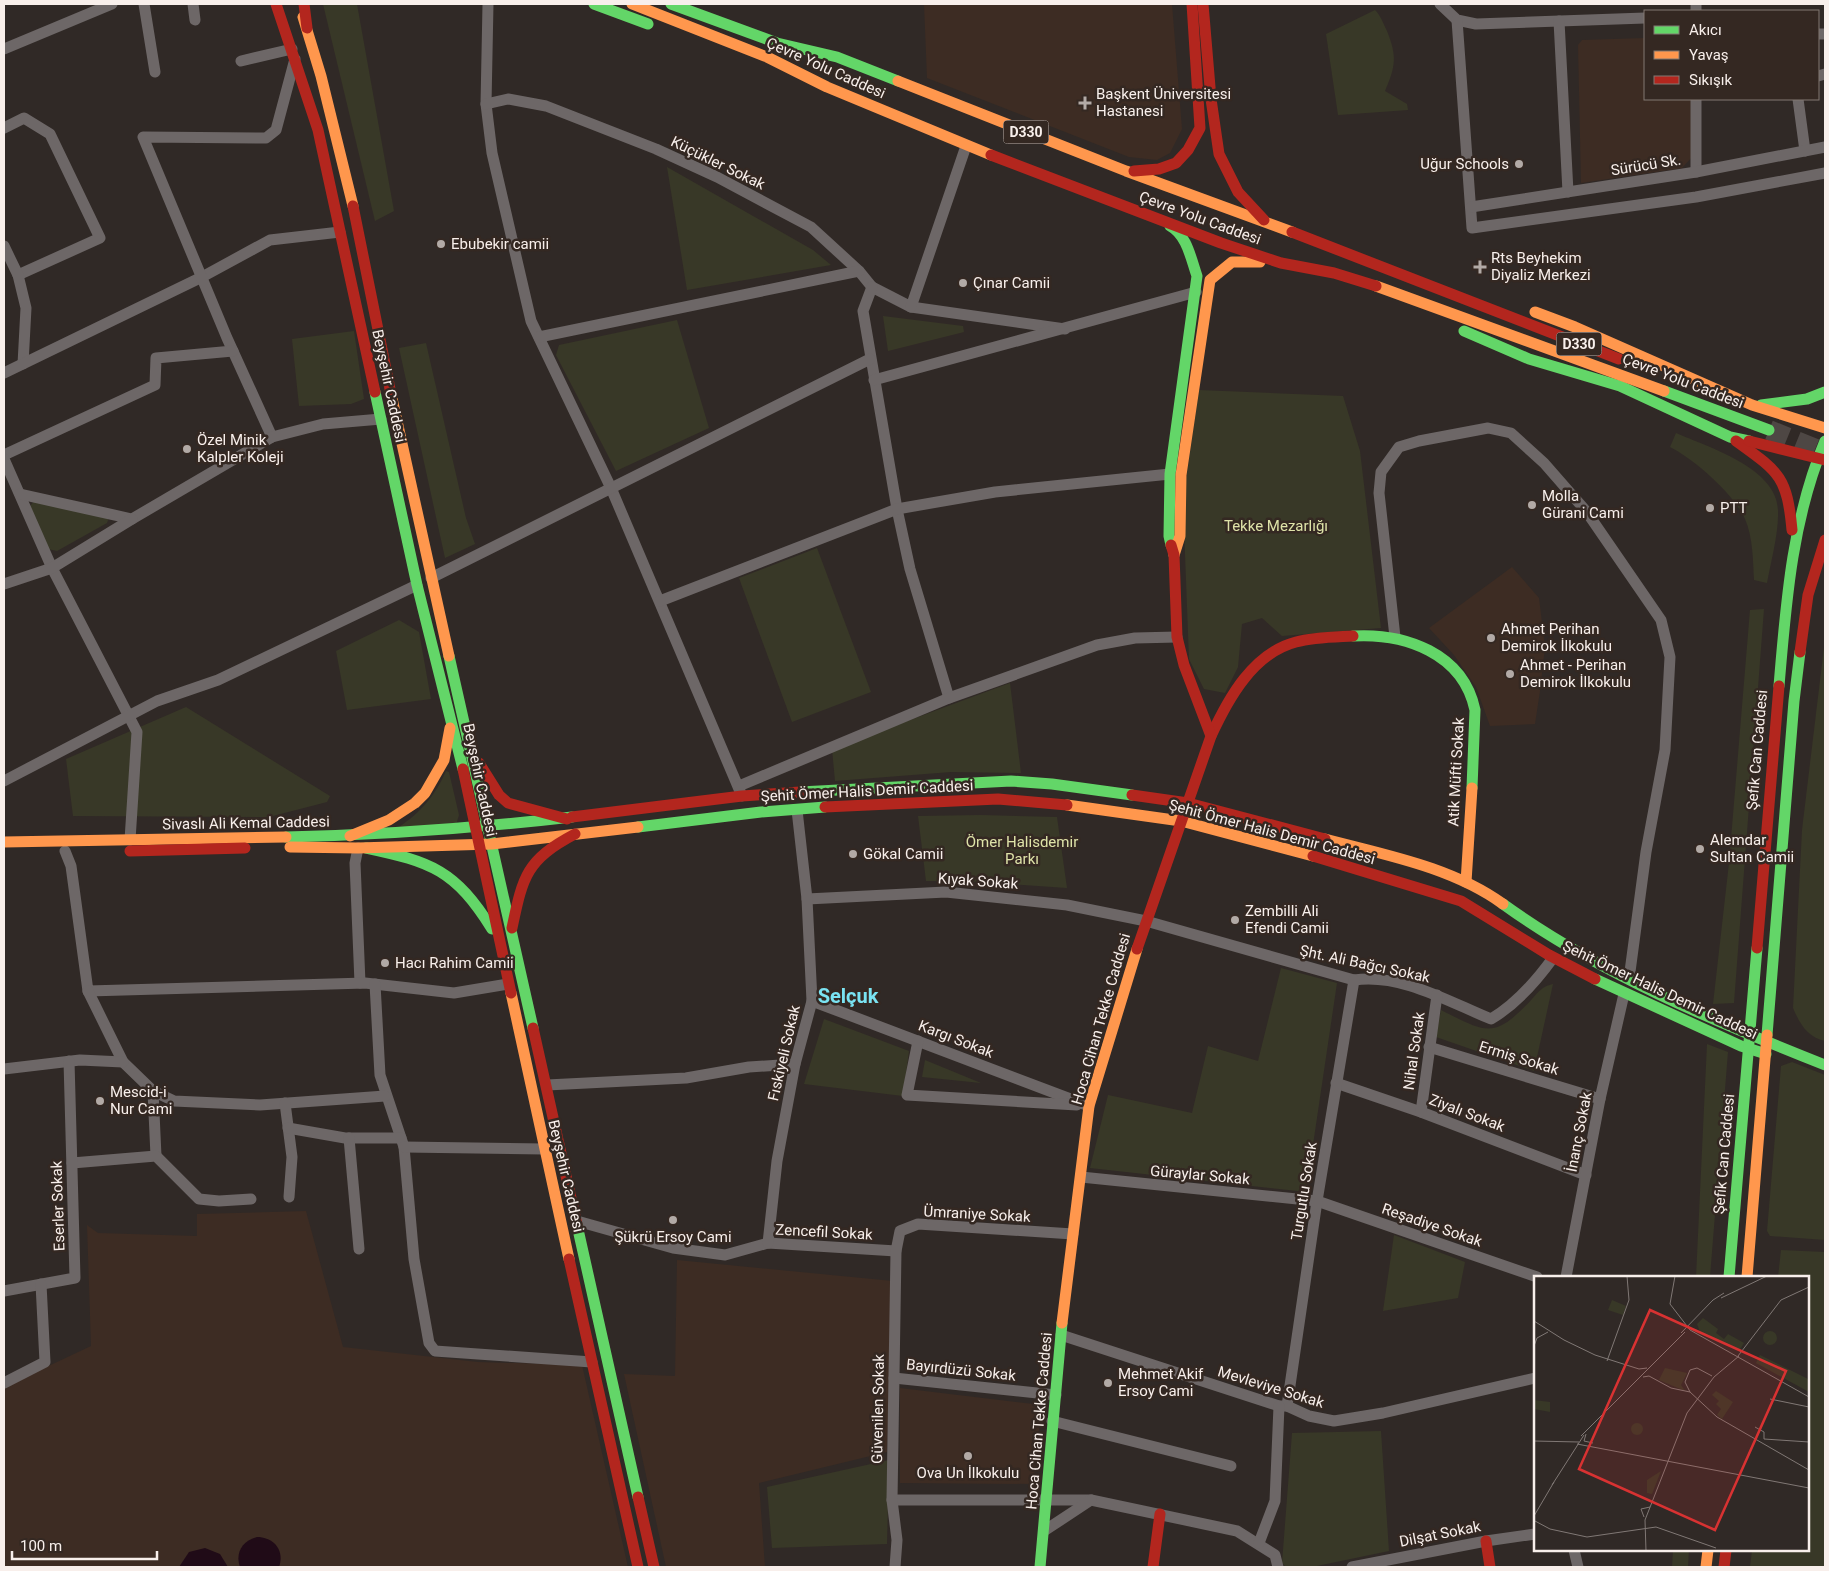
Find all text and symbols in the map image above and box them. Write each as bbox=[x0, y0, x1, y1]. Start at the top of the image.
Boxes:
legend bbox=[1644, 10, 1819, 100]
text: Akıcı bbox=[1689, 21, 1722, 39]
street label: Çevre Yolu Caddesi bbox=[764, 34, 888, 102]
text: Yavaş bbox=[1689, 46, 1729, 64]
text: Sıkışık bbox=[1689, 71, 1732, 89]
place label: Başkent Üniversitesi Hastanesi bbox=[1096, 85, 1231, 120]
marker: Başkent Üniversitesi Hastanesi bbox=[1078, 96, 1092, 110]
road number: D330 bbox=[1004, 120, 1048, 144]
street label: Küçükler Sokak bbox=[668, 132, 768, 194]
street label: Sürücü Sk. bbox=[1610, 151, 1682, 179]
place label: Uğur Schools bbox=[1420, 155, 1509, 173]
marker: Uğur Schools bbox=[1513, 158, 1525, 170]
street label: Çevre Yolu Caddesi bbox=[1137, 188, 1263, 248]
place label: Ebubekir camii bbox=[451, 235, 549, 253]
marker: Ebubekir camii bbox=[435, 238, 447, 250]
place label: Rts Beyhekim Diyaliz Merkezi bbox=[1491, 249, 1591, 284]
marker: Rts Beyhekim Diyaliz Merkezi bbox=[1473, 260, 1487, 274]
place label: Çınar Camii bbox=[973, 274, 1050, 292]
marker: Çınar Camii bbox=[957, 277, 969, 289]
street label: Beyşehir Caddesi bbox=[368, 328, 410, 444]
road number: D330 bbox=[1556, 332, 1602, 356]
street label: Çevre Yolu Caddesi bbox=[1620, 350, 1746, 412]
place label: Özel Minik Kalpler Koleji bbox=[197, 431, 284, 466]
marker: Özel Minik Kalpler Koleji bbox=[181, 443, 193, 455]
place label: Molla Gürani Cami bbox=[1542, 487, 1624, 522]
marker: Molla Gürani Cami bbox=[1526, 499, 1538, 511]
place label: PTT bbox=[1720, 499, 1748, 517]
marker: PTT bbox=[1704, 502, 1716, 514]
park label: Tekke Mezarlığı bbox=[1224, 517, 1328, 535]
place label: Ahmet Perihan Demirok İlkokulu bbox=[1501, 620, 1612, 655]
marker: Ahmet Perihan Demirok İlkokulu bbox=[1485, 632, 1497, 644]
place label: Ahmet - Perihan Demirok İlkokulu bbox=[1520, 656, 1631, 691]
marker: Ahmet - Perihan Demirok İlkokulu bbox=[1504, 668, 1516, 680]
street label: Şefik Can Caddesi bbox=[1743, 689, 1771, 811]
street label: Atik Müfti Sokak bbox=[1444, 717, 1468, 827]
street label: Beyşehir Caddesi bbox=[459, 722, 501, 838]
street label: Şehit Ömer Halis Demir Caddesi bbox=[760, 776, 974, 806]
street label: Şehit Ömer Halis Demir Caddesi bbox=[1167, 796, 1377, 868]
street label: Sivaslı Ali Kemal Caddesi bbox=[162, 813, 330, 833]
place label: Alemdar Sultan Camii bbox=[1710, 831, 1794, 866]
park label: Ömer Halisdemir Parkı bbox=[966, 833, 1078, 868]
marker: Alemdar Sultan Camii bbox=[1694, 843, 1706, 855]
place label: Gökal Camii bbox=[863, 845, 943, 863]
marker: Gökal Camii bbox=[847, 848, 859, 860]
street label: Kıyak Sokak bbox=[937, 869, 1019, 893]
place label: Zembilli Ali Efendi Camii bbox=[1245, 902, 1329, 937]
marker: Zembilli Ali Efendi Camii bbox=[1229, 914, 1241, 926]
street label: Hoca Cihan Tekke Caddesi bbox=[1068, 931, 1134, 1107]
street label: Şehit Ömer Halis Demir Caddesi bbox=[1560, 937, 1760, 1043]
street label: Şht. Ali Bağcı Sokak bbox=[1298, 941, 1432, 987]
place label: Hacı Rahim Camii bbox=[395, 954, 514, 972]
marker: Hacı Rahim Camii bbox=[379, 957, 391, 969]
district label: Selçuk bbox=[818, 984, 879, 1008]
street label: Fıskiyeli Sokak bbox=[764, 1003, 804, 1103]
street label: Nihal Sokak bbox=[1400, 1010, 1428, 1091]
street label: Kargı Sokak bbox=[916, 1016, 997, 1062]
street label: Ermiş Sokak bbox=[1477, 1037, 1562, 1079]
place label: Mescid-i Nur Cami bbox=[110, 1083, 173, 1118]
street label: Ziyalı Sokak bbox=[1427, 1090, 1508, 1136]
street label: İnanç Sokak bbox=[1562, 1090, 1596, 1174]
street label: Şefik Can Caddesi bbox=[1710, 1093, 1738, 1215]
marker: Mescid-i Nur Cami bbox=[94, 1095, 106, 1107]
street label: Beyşehir Caddesi bbox=[544, 1118, 588, 1234]
street label: Turgutlu Sokak bbox=[1287, 1140, 1321, 1242]
street label: Eserler Sokak bbox=[47, 1160, 69, 1252]
street label: Güraylar Sokak bbox=[1149, 1162, 1251, 1188]
street label: Reşadiye Sokak bbox=[1380, 1199, 1485, 1251]
street label: Ümraniye Sokak bbox=[923, 1202, 1031, 1226]
marker: Şükrü Ersoy Cami bbox=[667, 1214, 679, 1226]
street label: Zencefil Sokak bbox=[775, 1220, 873, 1244]
place label: Şükrü Ersoy Cami bbox=[614, 1228, 732, 1246]
inset map bbox=[1534, 1276, 1809, 1551]
street label: Hoca Cihan Tekke Caddesi bbox=[1022, 1332, 1056, 1510]
street label: Güvenilen Sokak bbox=[868, 1353, 888, 1464]
street label: Bayırdüzü Sokak bbox=[905, 1355, 1017, 1385]
street label: Mevleviye Sokak bbox=[1216, 1362, 1327, 1412]
place label: Mehmet Akif Ersoy Cami bbox=[1118, 1365, 1204, 1400]
marker: Mehmet Akif Ersoy Cami bbox=[1102, 1377, 1114, 1389]
marker: Ova Un İlkokulu bbox=[962, 1450, 974, 1462]
place label: Ova Un İlkokulu bbox=[917, 1464, 1019, 1482]
street label: Dilşat Sokak bbox=[1398, 1517, 1483, 1551]
scale bar bbox=[12, 1528, 158, 1560]
text: 100 m bbox=[20, 1537, 62, 1555]

